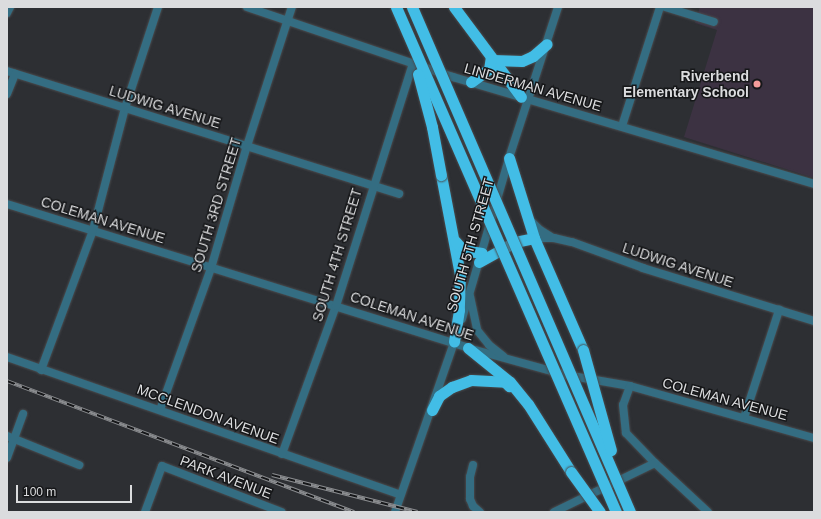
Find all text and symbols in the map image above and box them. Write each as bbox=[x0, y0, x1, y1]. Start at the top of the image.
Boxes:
street label: LINDERMAN AVENUE bbox=[462, 59, 604, 115]
place label: Riverbend Elementary School bbox=[623, 68, 749, 100]
marker: Riverbend Elementary School bbox=[752, 79, 762, 89]
street label: LUDWIG AVENUE bbox=[107, 82, 223, 132]
street label: SOUTH 3RD STREET bbox=[187, 136, 245, 274]
street label: SOUTH 5TH STREET bbox=[443, 176, 497, 314]
street label: SOUTH 4TH STREET bbox=[309, 186, 365, 324]
street label: COLEMAN AVENUE bbox=[39, 193, 167, 247]
street label: LUDWIG AVENUE bbox=[620, 239, 736, 291]
street label: COLEMAN AVENUE bbox=[348, 288, 476, 344]
street label: COLEMAN AVENUE bbox=[660, 374, 790, 424]
street label: MCCLENDON AVENUE bbox=[134, 380, 282, 448]
street label: PARK AVENUE bbox=[177, 452, 275, 502]
scale bar bbox=[18, 477, 134, 503]
text: 100 m bbox=[23, 485, 56, 499]

